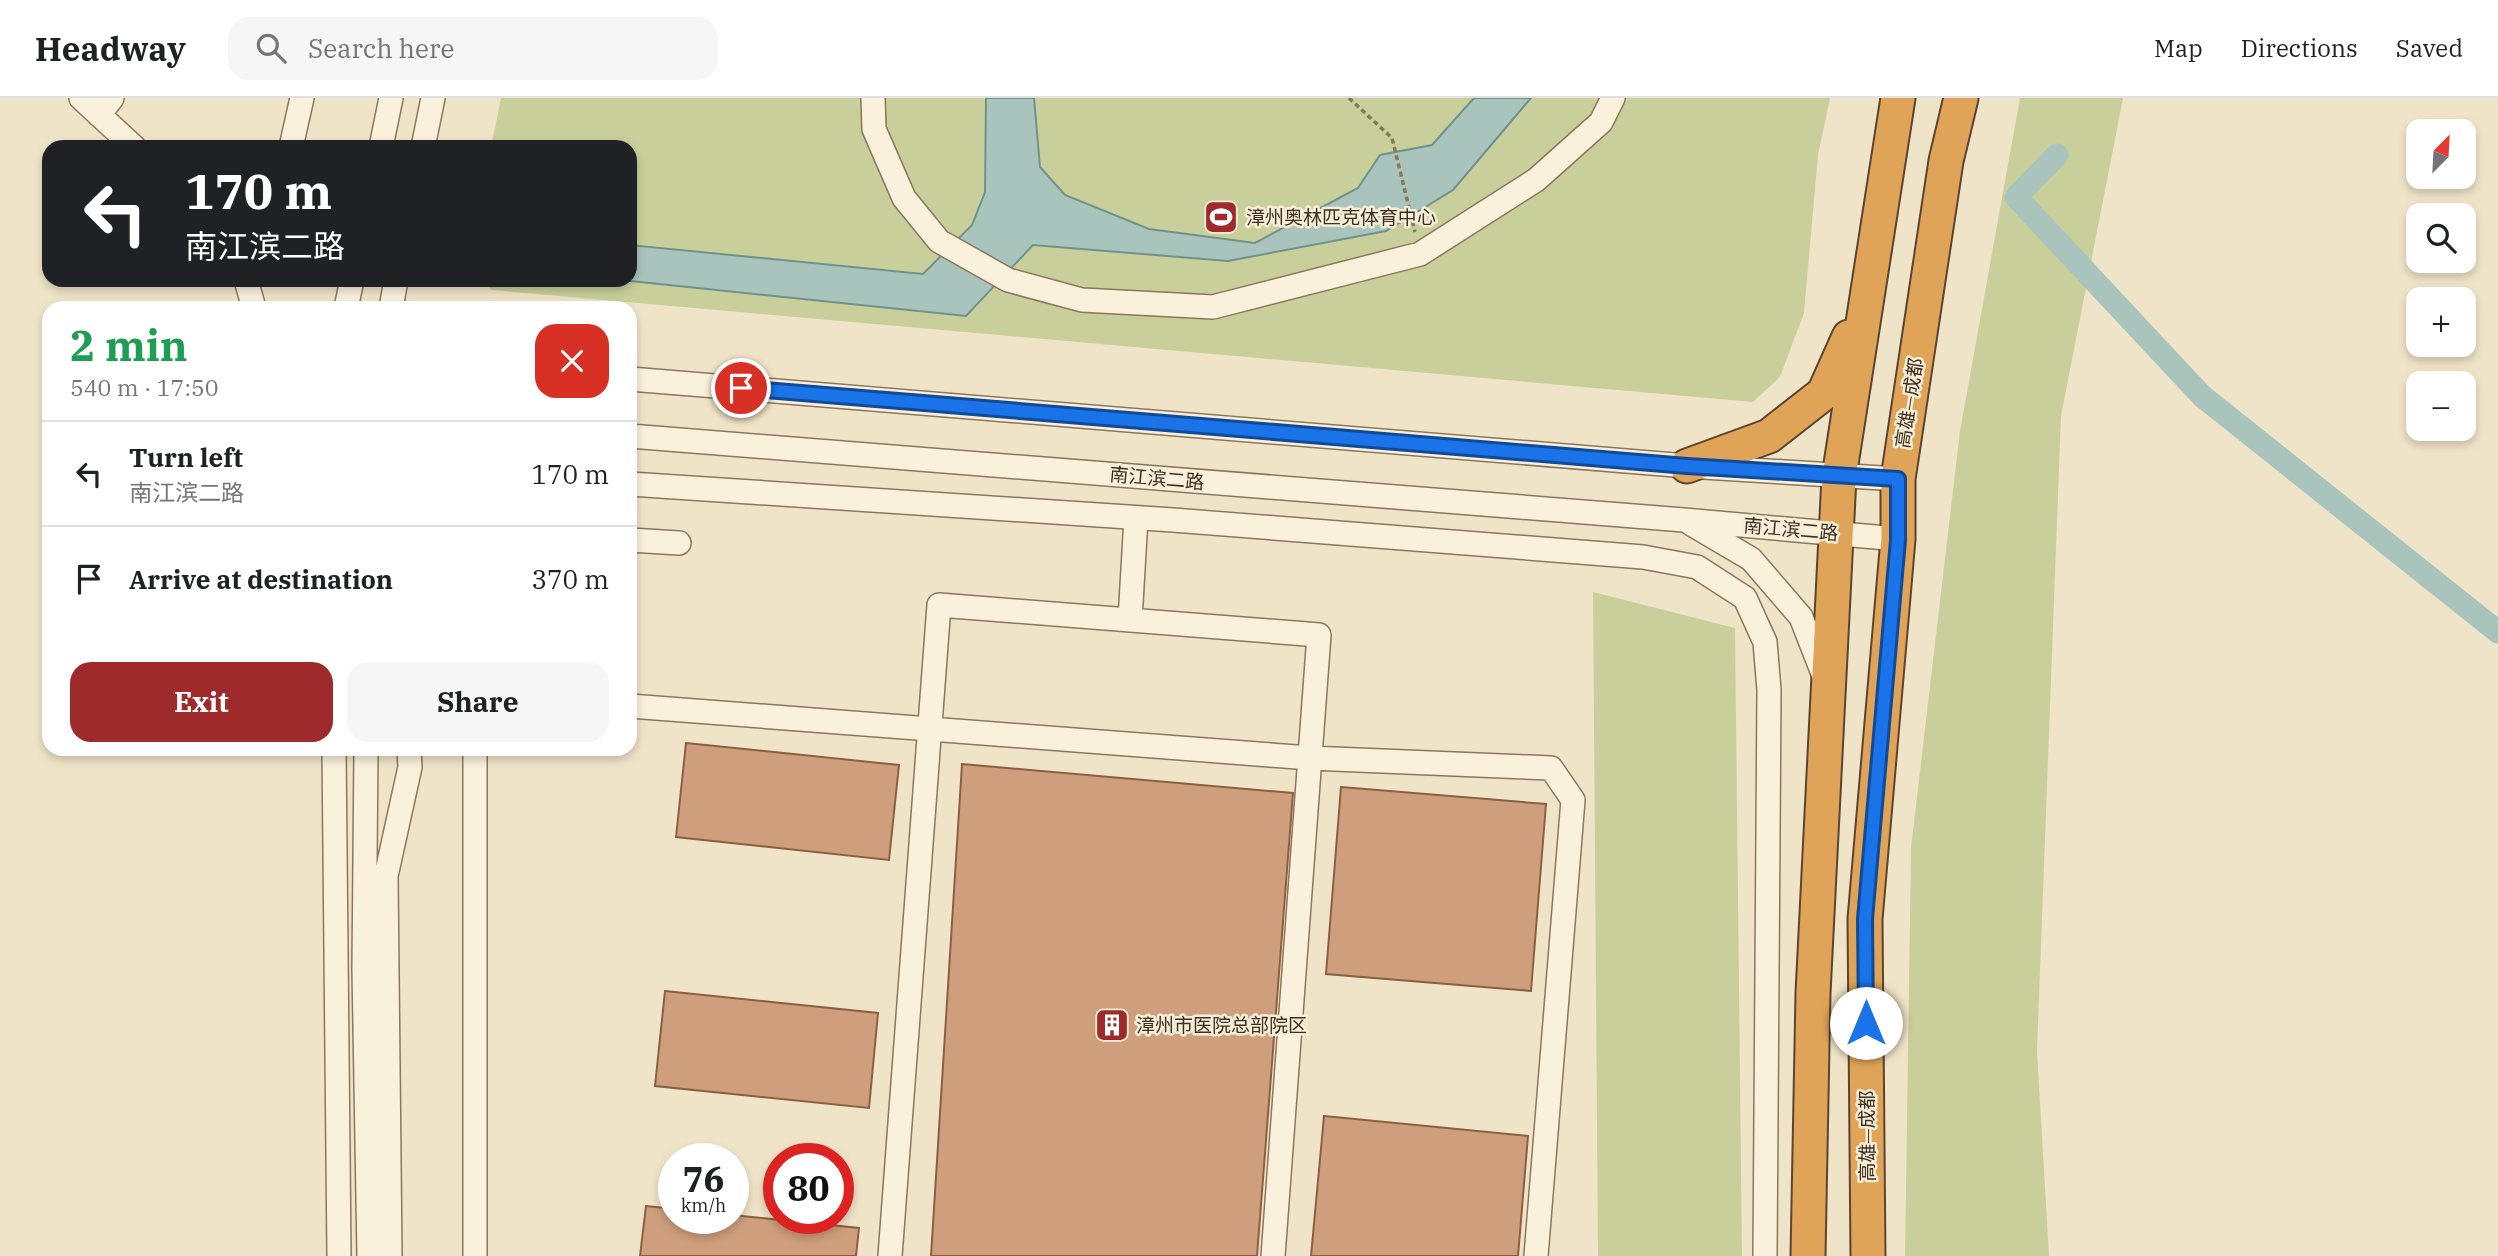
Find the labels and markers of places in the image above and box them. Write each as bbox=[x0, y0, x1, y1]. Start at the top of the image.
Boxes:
sports icon: 漳州奥林匹克体育中心 bbox=[1202, 198, 1240, 236]
place label: 漳州奥林匹克体育中心 bbox=[1246, 205, 1436, 229]
pin bbox=[711, 358, 771, 418]
building icon: 漳州市医院总部院区 bbox=[1093, 1006, 1131, 1044]
place label: 漳州市医院总部院区 bbox=[1136, 1013, 1307, 1037]

